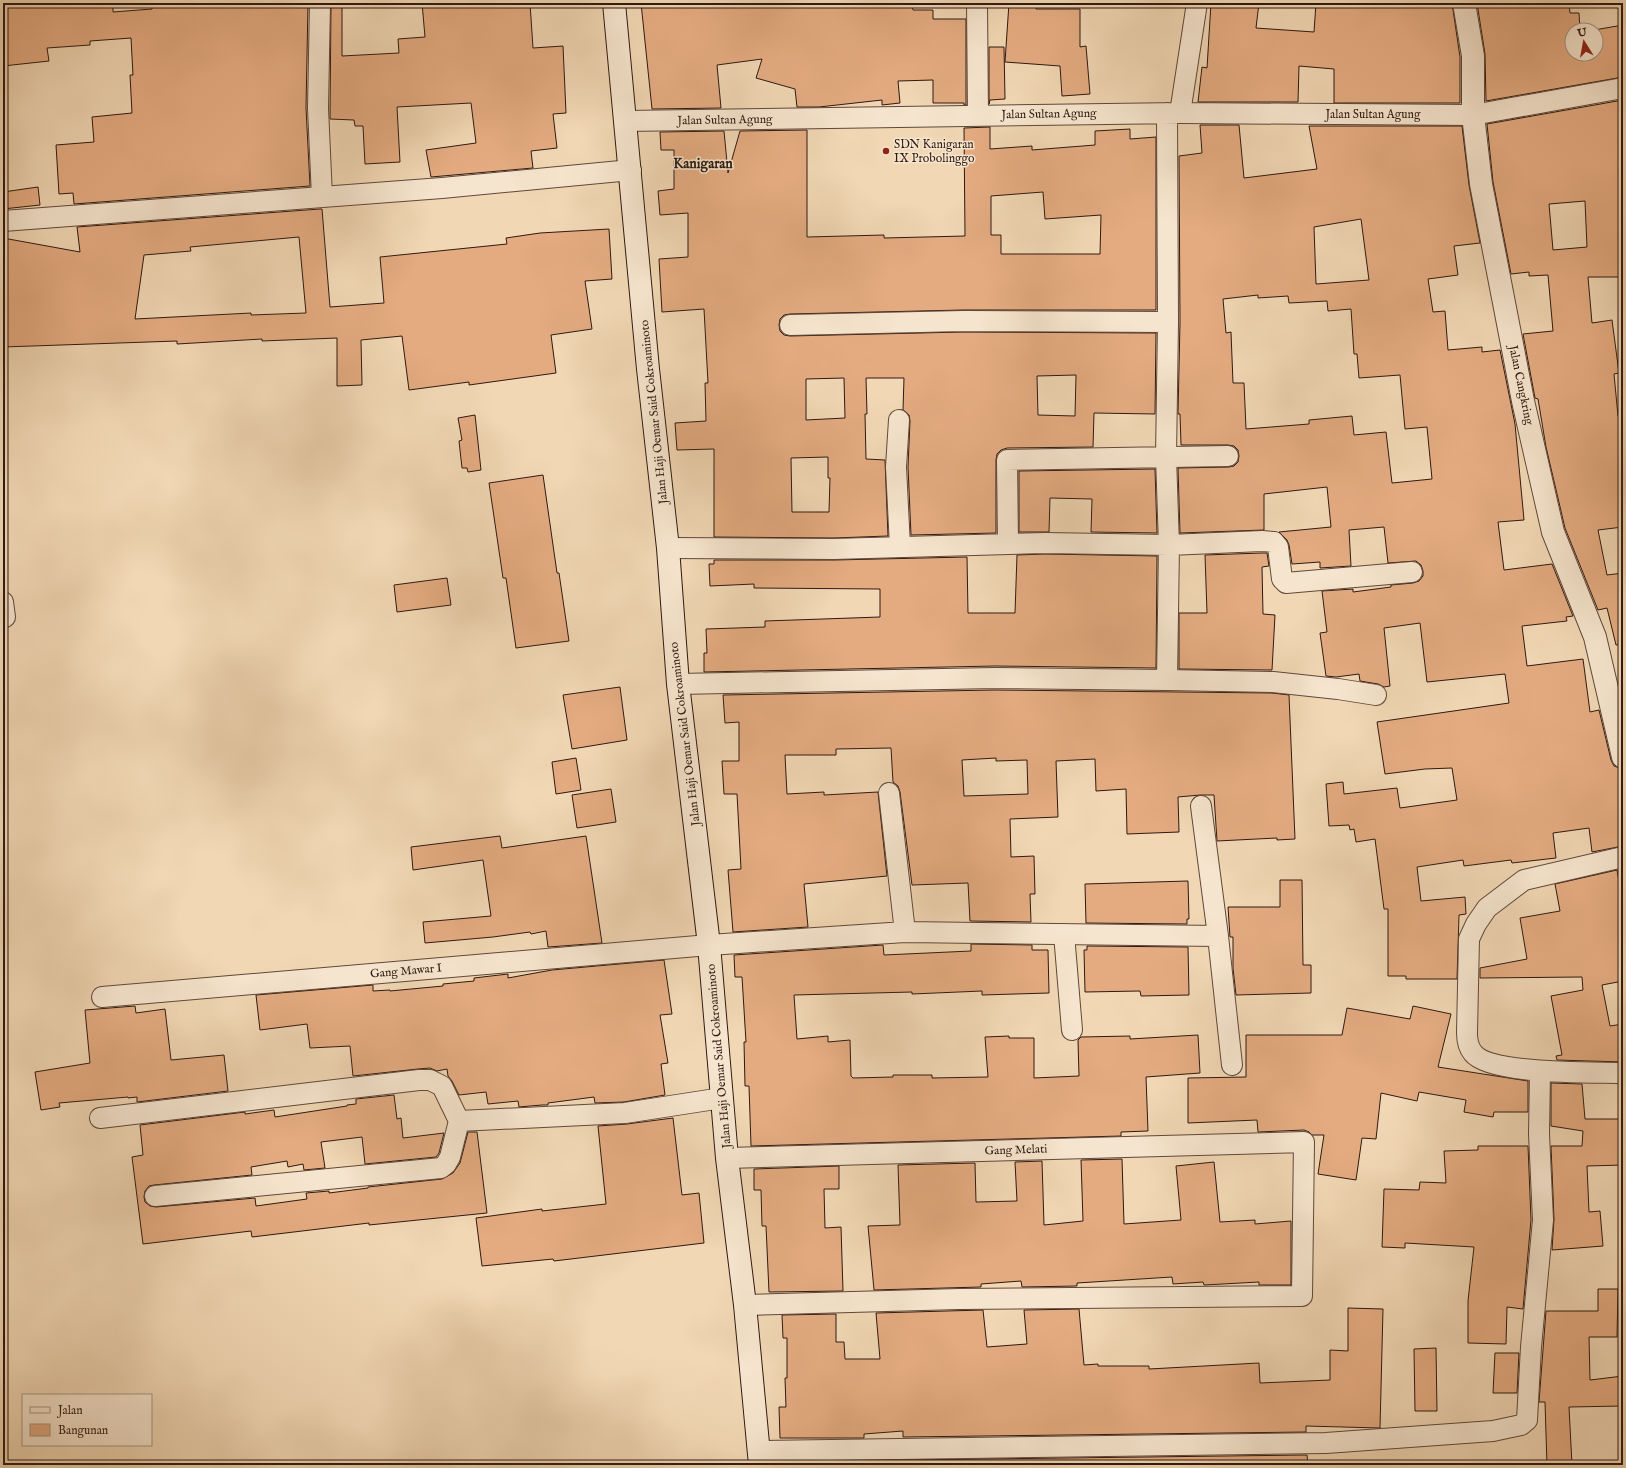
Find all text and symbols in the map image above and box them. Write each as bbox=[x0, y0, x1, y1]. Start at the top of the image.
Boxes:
north arrow bbox=[1564, 22, 1604, 62]
text: U bbox=[1575, 25, 1589, 41]
street label: Jalan Sultan Agung bbox=[999, 106, 1097, 123]
street label: Jalan Sultan Agung bbox=[1324, 107, 1421, 123]
street label: Jalan Sultan Agung bbox=[675, 112, 773, 129]
place label: SDN Kanigaran IX Probolinggo bbox=[894, 137, 975, 166]
marker: SDN Kanigaran IX Probolinggo bbox=[881, 146, 891, 156]
district label: Kanigaran bbox=[673, 155, 733, 173]
street label: Jalan Haji Oemar Said Cokroaminoto bbox=[637, 318, 672, 507]
street label: Jalan Cangkring bbox=[1504, 342, 1537, 427]
street label: Jalan Haji Oemar Said Cokroaminoto bbox=[666, 641, 705, 829]
street label: Gang Mawar I bbox=[370, 960, 442, 982]
street label: Jalan Haji Oemar Said Cokroaminoto bbox=[703, 962, 736, 1151]
street label: Gang Melati bbox=[984, 1141, 1048, 1159]
legend bbox=[22, 1394, 152, 1446]
text: Jalan bbox=[56, 1403, 83, 1419]
text: Bangunan bbox=[58, 1423, 109, 1438]

